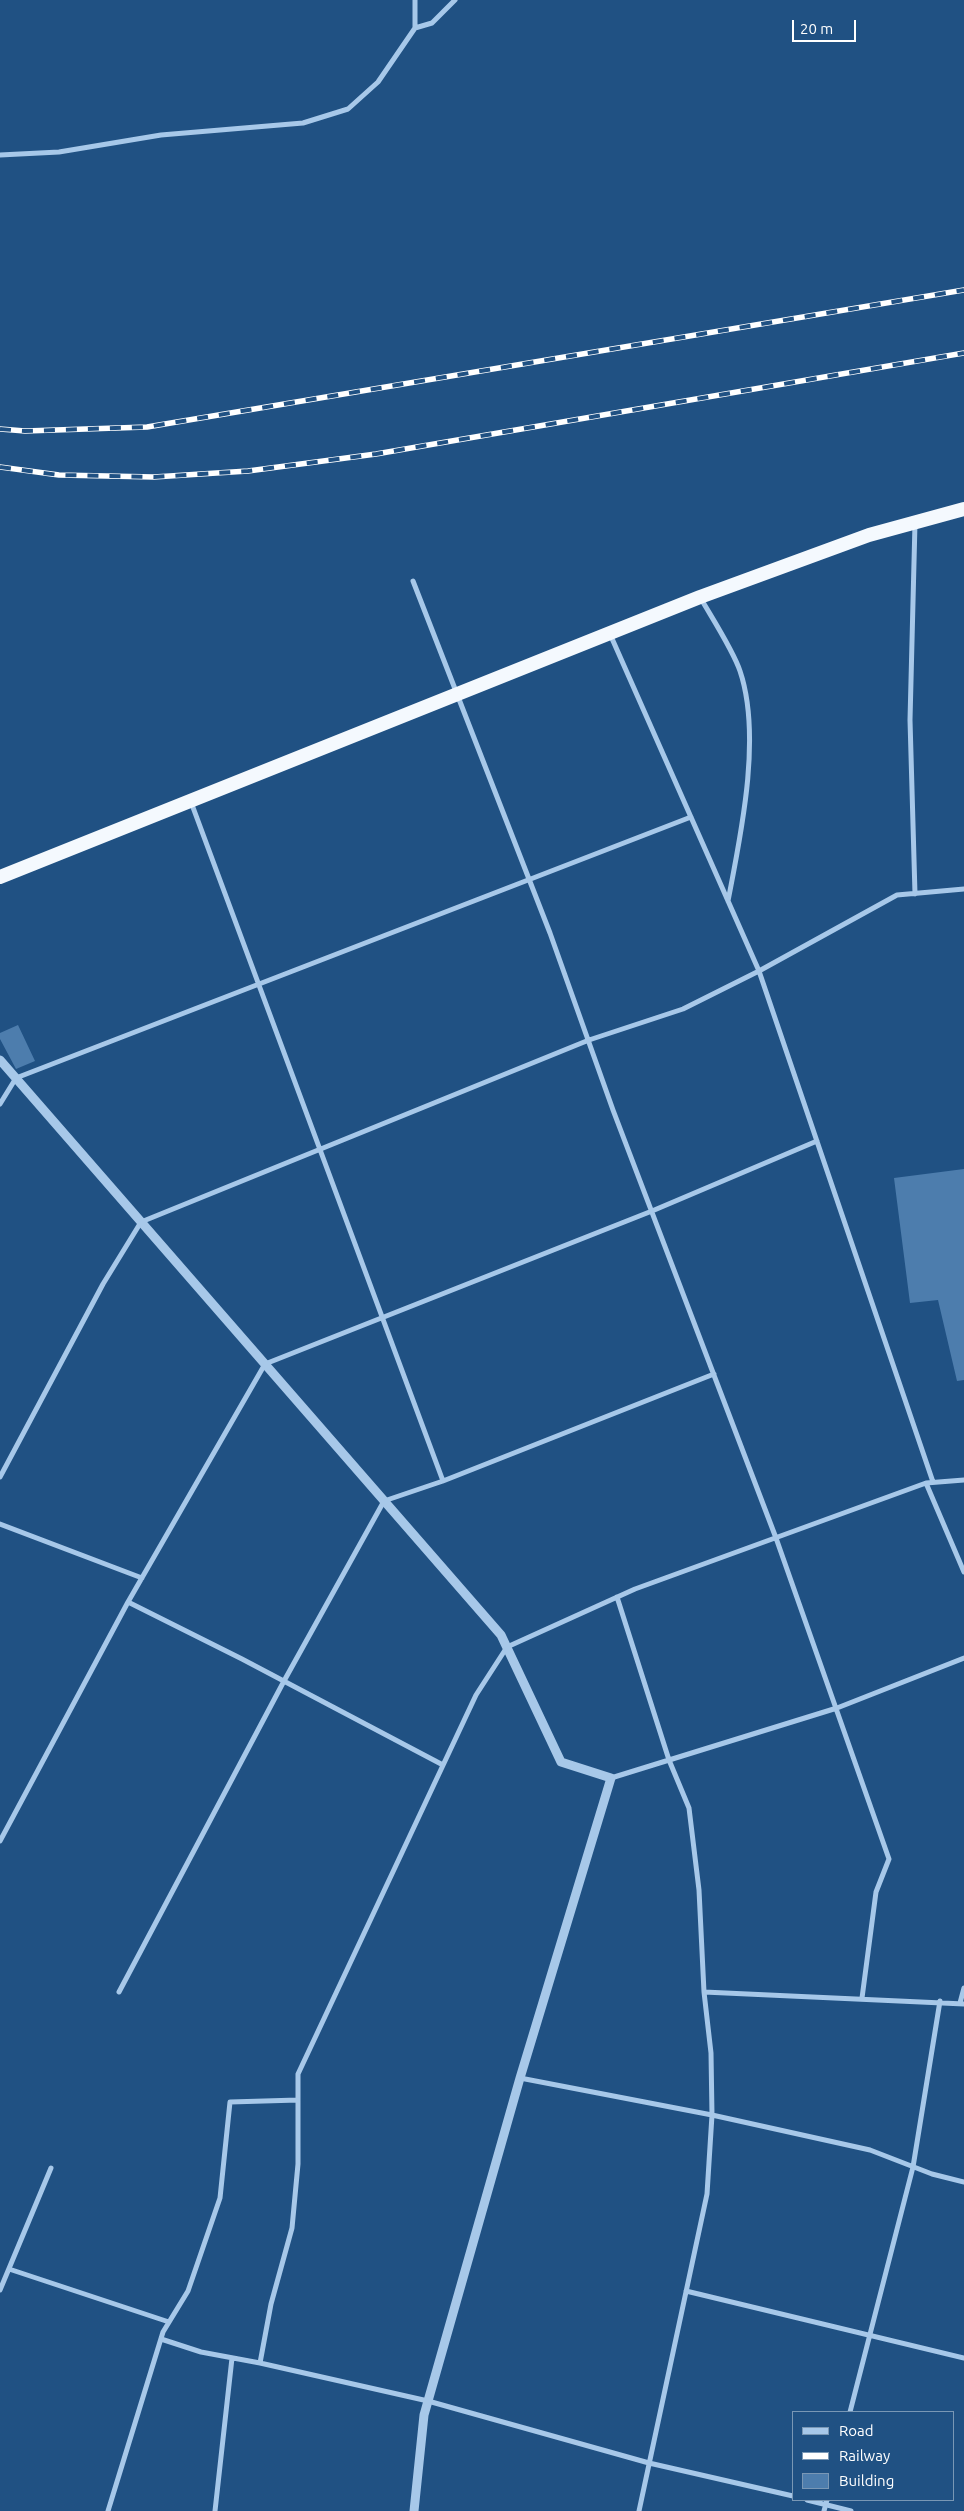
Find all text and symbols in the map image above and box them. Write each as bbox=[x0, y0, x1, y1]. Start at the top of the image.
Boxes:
scale bar bbox=[794, 10, 858, 42]
text: 20 m bbox=[800, 20, 833, 37]
legend bbox=[792, 2411, 954, 2501]
text: Road bbox=[839, 2422, 874, 2439]
text: Railway bbox=[839, 2447, 890, 2464]
text: Building bbox=[839, 2472, 894, 2489]

